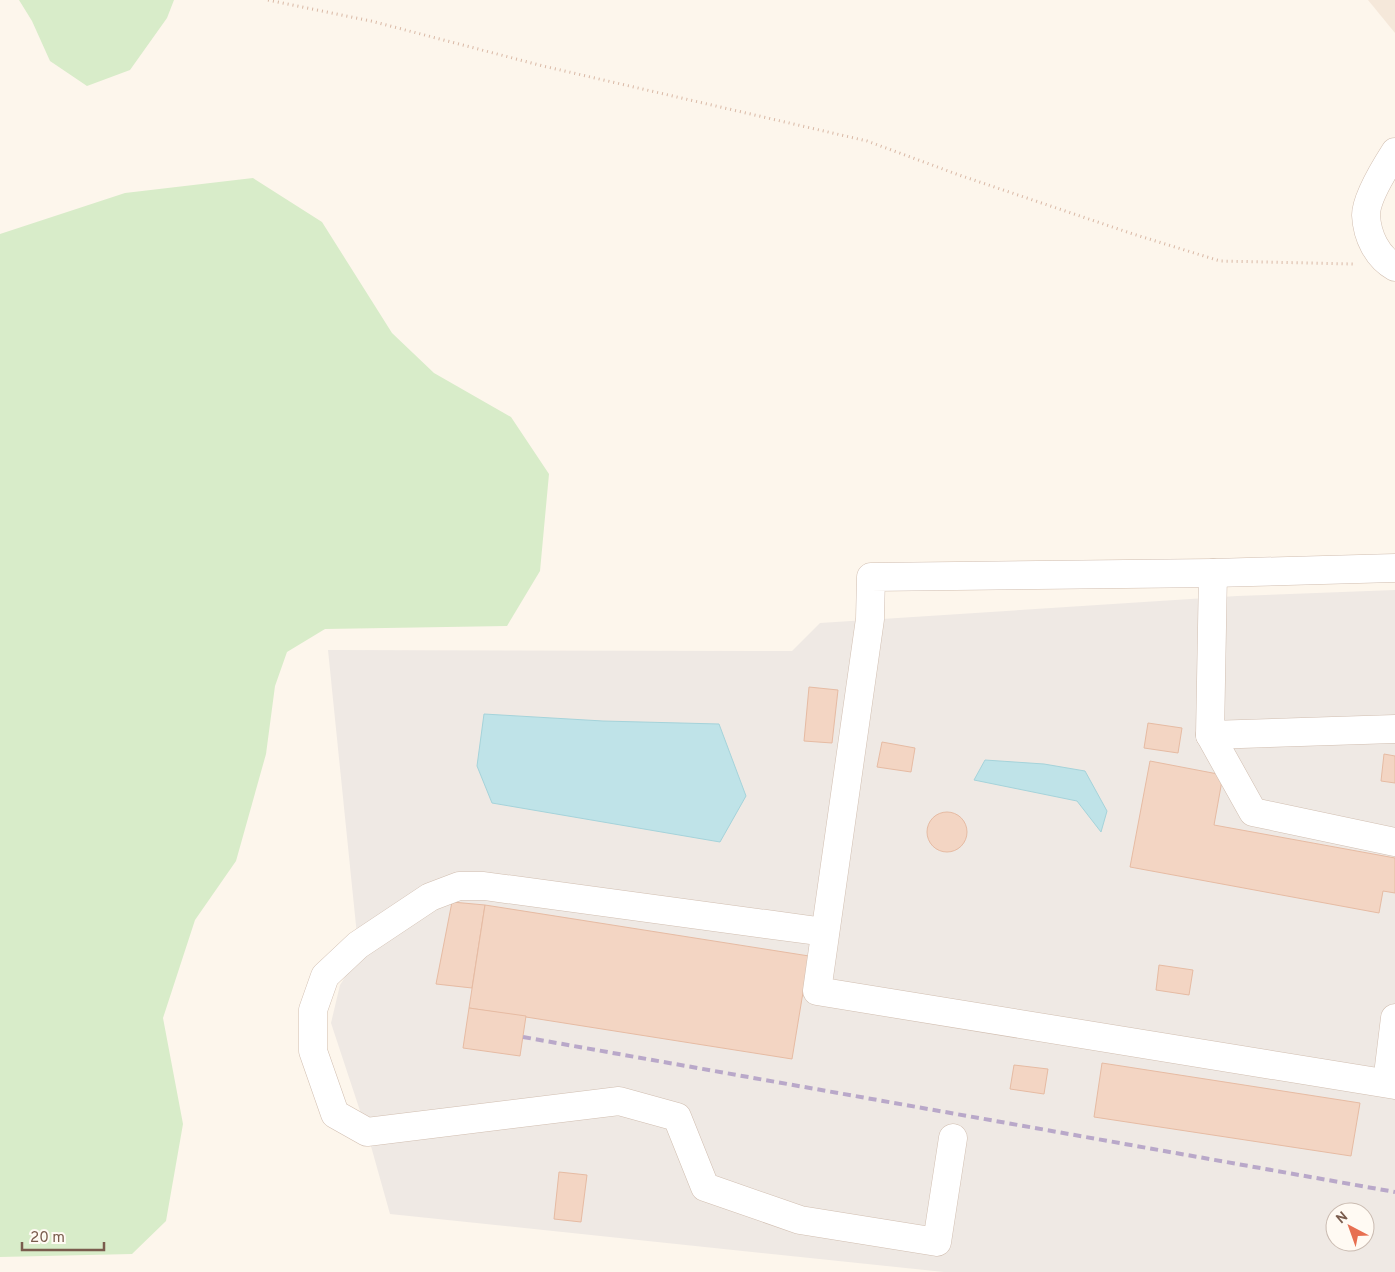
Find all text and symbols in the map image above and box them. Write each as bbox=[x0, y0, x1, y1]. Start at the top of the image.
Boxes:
north arrow bbox=[1325, 1202, 1375, 1252]
text: N bbox=[1333, 1209, 1352, 1228]
scale bar bbox=[22, 1220, 105, 1252]
text: 20 m bbox=[30, 1229, 65, 1248]

